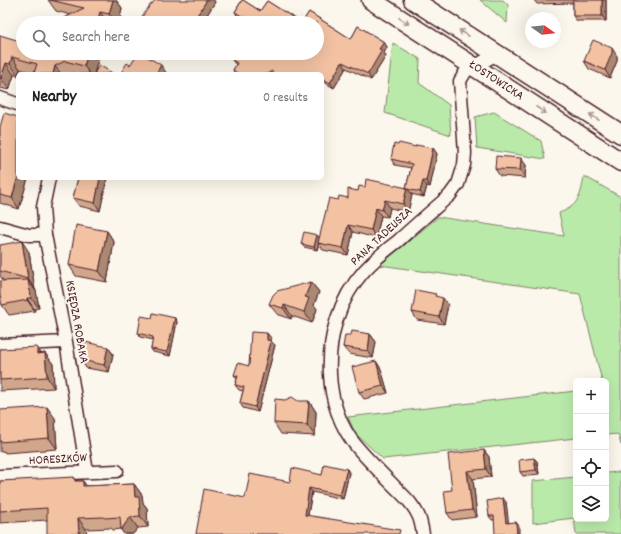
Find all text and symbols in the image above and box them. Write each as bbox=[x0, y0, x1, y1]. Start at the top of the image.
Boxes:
north arrow bbox=[525, 12, 561, 48]
search box bbox=[16, 16, 324, 60]
one-way arrow bbox=[398, 17, 409, 25]
icon: search bbox=[30, 27, 52, 49]
text: Search here bbox=[62, 27, 130, 49]
one-way arrow bbox=[459, 29, 470, 37]
street label: ŁOSTOWICKA bbox=[464, 56, 527, 106]
text: Nearby bbox=[32, 86, 76, 110]
text: 0 results bbox=[263, 89, 308, 108]
one-way arrow bbox=[535, 106, 546, 114]
one-way arrow bbox=[589, 113, 600, 121]
street label: PANA TADEUSZA bbox=[347, 203, 417, 271]
street label: KSIĘDZA ROBAKA bbox=[59, 279, 93, 365]
map controls bbox=[573, 378, 609, 522]
button: + bbox=[573, 378, 609, 414]
button: − bbox=[573, 414, 609, 450]
street label: HORESZKÓW bbox=[28, 449, 88, 471]
button: locate bbox=[573, 450, 609, 486]
button: layers bbox=[573, 486, 609, 522]

